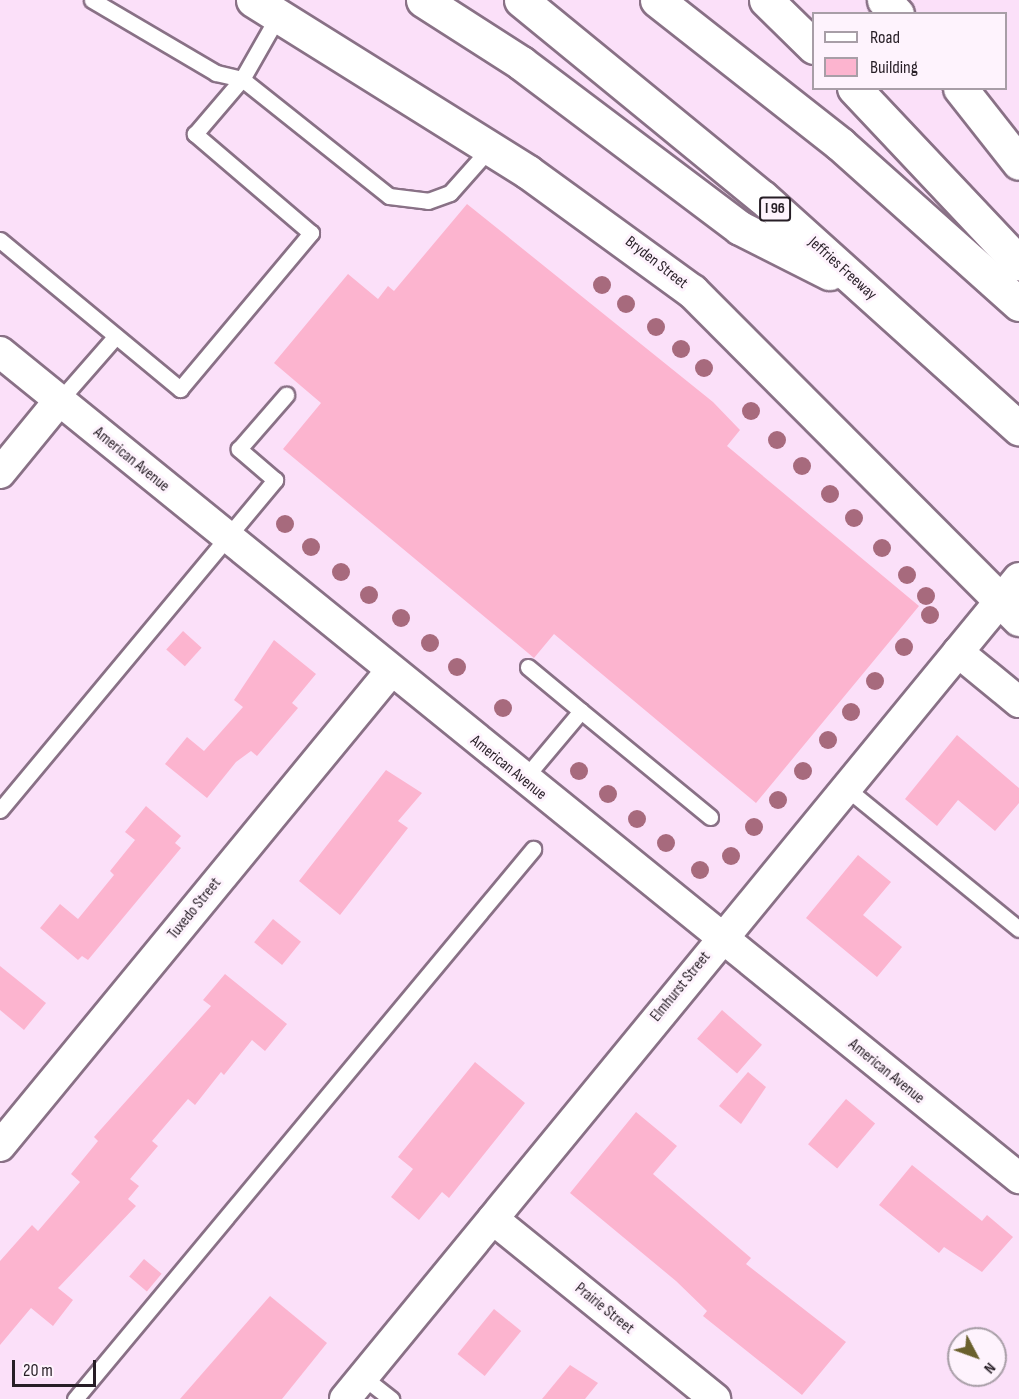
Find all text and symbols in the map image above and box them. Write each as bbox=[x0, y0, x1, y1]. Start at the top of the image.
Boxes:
legend bbox=[812, 12, 1007, 90]
text: Road bbox=[870, 27, 900, 48]
text: Building bbox=[870, 57, 918, 78]
road number: I 96 bbox=[758, 197, 792, 221]
street label: Bryden Street bbox=[621, 233, 691, 293]
street label: Jeffries Freeway bbox=[804, 233, 880, 305]
street label: American Avenue bbox=[89, 424, 173, 496]
street label: American Avenue bbox=[466, 732, 550, 804]
street label: Tuxedo Street bbox=[164, 874, 226, 944]
street label: Elmhurst Street bbox=[647, 948, 715, 1026]
street label: American Avenue bbox=[844, 1036, 928, 1108]
street label: Prairie Street bbox=[571, 1279, 637, 1339]
north arrow bbox=[947, 1327, 1007, 1387]
scale bar bbox=[15, 1348, 99, 1386]
text: N bbox=[979, 1358, 999, 1377]
text: 20 m bbox=[23, 1360, 53, 1381]

